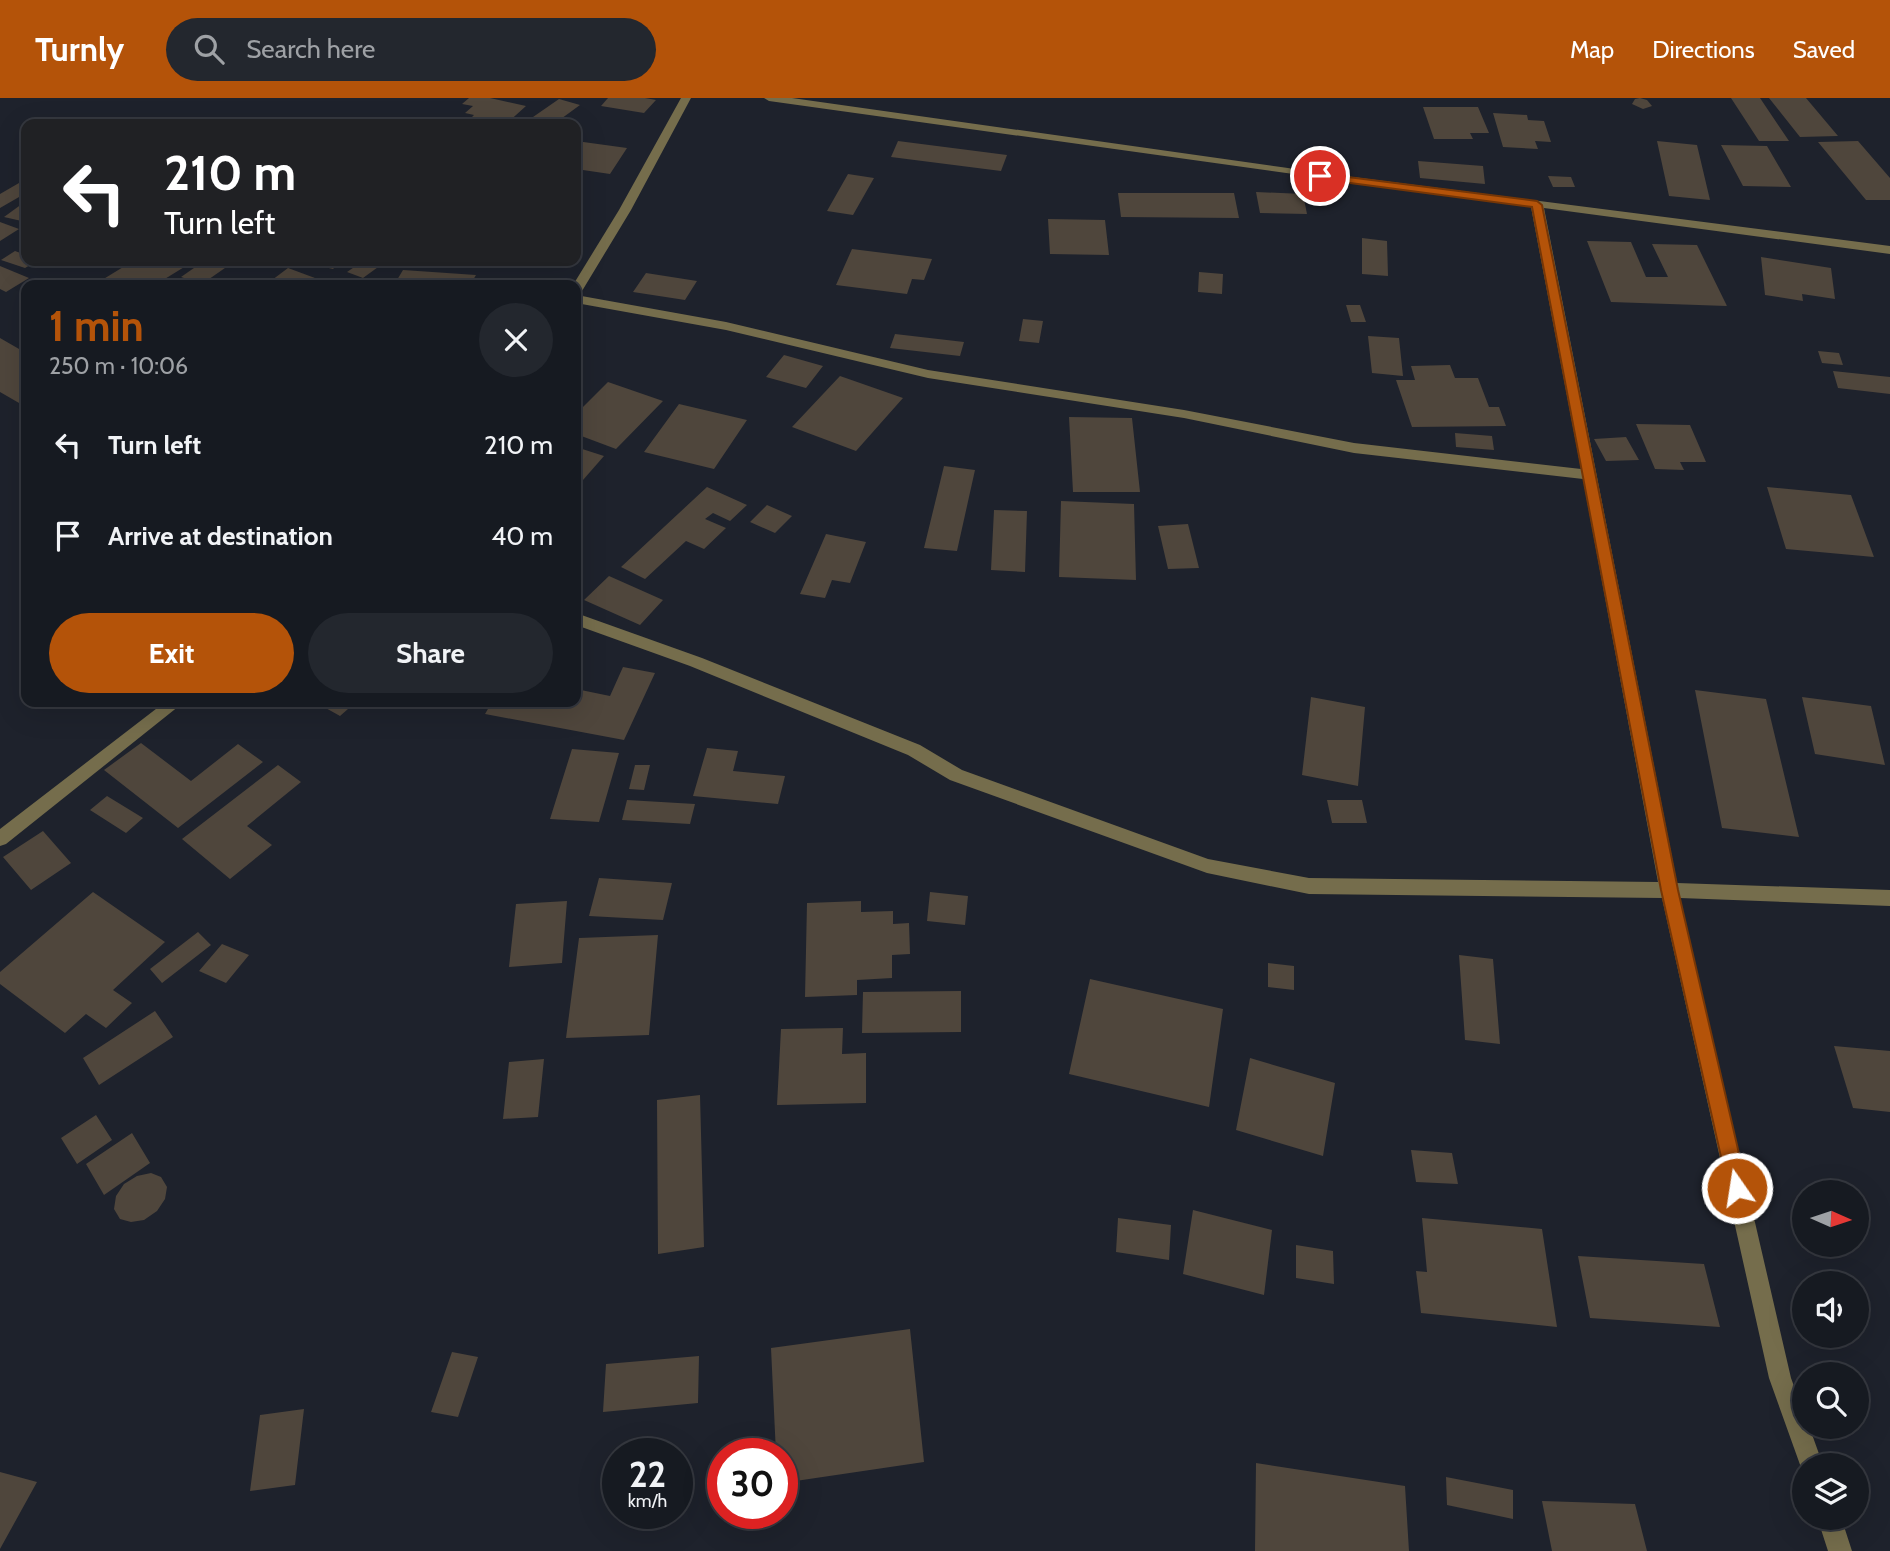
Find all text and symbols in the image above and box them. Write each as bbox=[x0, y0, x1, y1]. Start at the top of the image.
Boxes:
search box bbox=[166, 18, 656, 81]
text: Turnly bbox=[35, 29, 124, 69]
icon: search bbox=[190, 30, 228, 68]
text: Search here bbox=[246, 33, 375, 65]
text: Map bbox=[1570, 35, 1614, 64]
text: Directions bbox=[1652, 35, 1755, 64]
text: Saved bbox=[1793, 35, 1855, 64]
text: 210 m bbox=[164, 143, 296, 202]
pin bbox=[1290, 146, 1350, 206]
icon: left bbox=[49, 147, 140, 238]
icon: arrive bbox=[1301, 157, 1339, 195]
text: Turn left bbox=[164, 203, 275, 242]
text: 1 min bbox=[49, 300, 144, 352]
button: close bbox=[479, 303, 553, 377]
text: 250 m · 10:06 bbox=[49, 352, 188, 380]
icon: left bbox=[49, 426, 87, 464]
text: Turn left bbox=[108, 429, 201, 461]
text: 210 m bbox=[484, 429, 553, 461]
icon: arrive bbox=[49, 517, 87, 555]
text: Arrive at destination bbox=[108, 520, 333, 552]
text: 40 m bbox=[491, 520, 553, 552]
button: Exit bbox=[49, 613, 294, 693]
button: Share bbox=[308, 613, 553, 693]
position arrow bbox=[1700, 1151, 1774, 1225]
north arrow bbox=[1792, 1180, 1869, 1256]
map controls bbox=[1792, 1180, 1869, 1530]
button: sound bbox=[1792, 1271, 1869, 1348]
button: search bbox=[1792, 1362, 1869, 1439]
speed limit sign: 30 bbox=[707, 1438, 798, 1529]
text: 22 bbox=[629, 1453, 666, 1496]
button: layers bbox=[1792, 1453, 1869, 1530]
text: km/h bbox=[628, 1490, 667, 1512]

